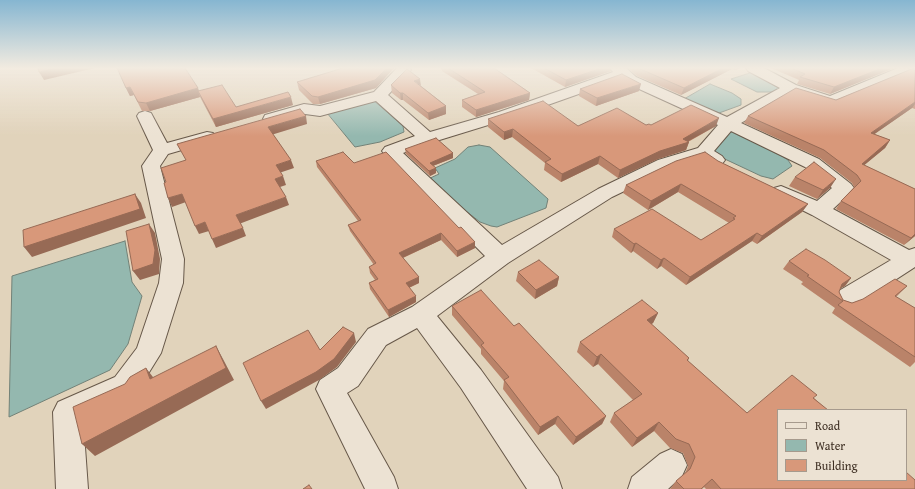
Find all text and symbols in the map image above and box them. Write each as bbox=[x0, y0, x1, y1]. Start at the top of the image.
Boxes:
legend bbox=[777, 409, 907, 481]
text: Road bbox=[815, 417, 840, 434]
text: Water bbox=[815, 437, 845, 454]
text: Building bbox=[815, 457, 858, 474]

